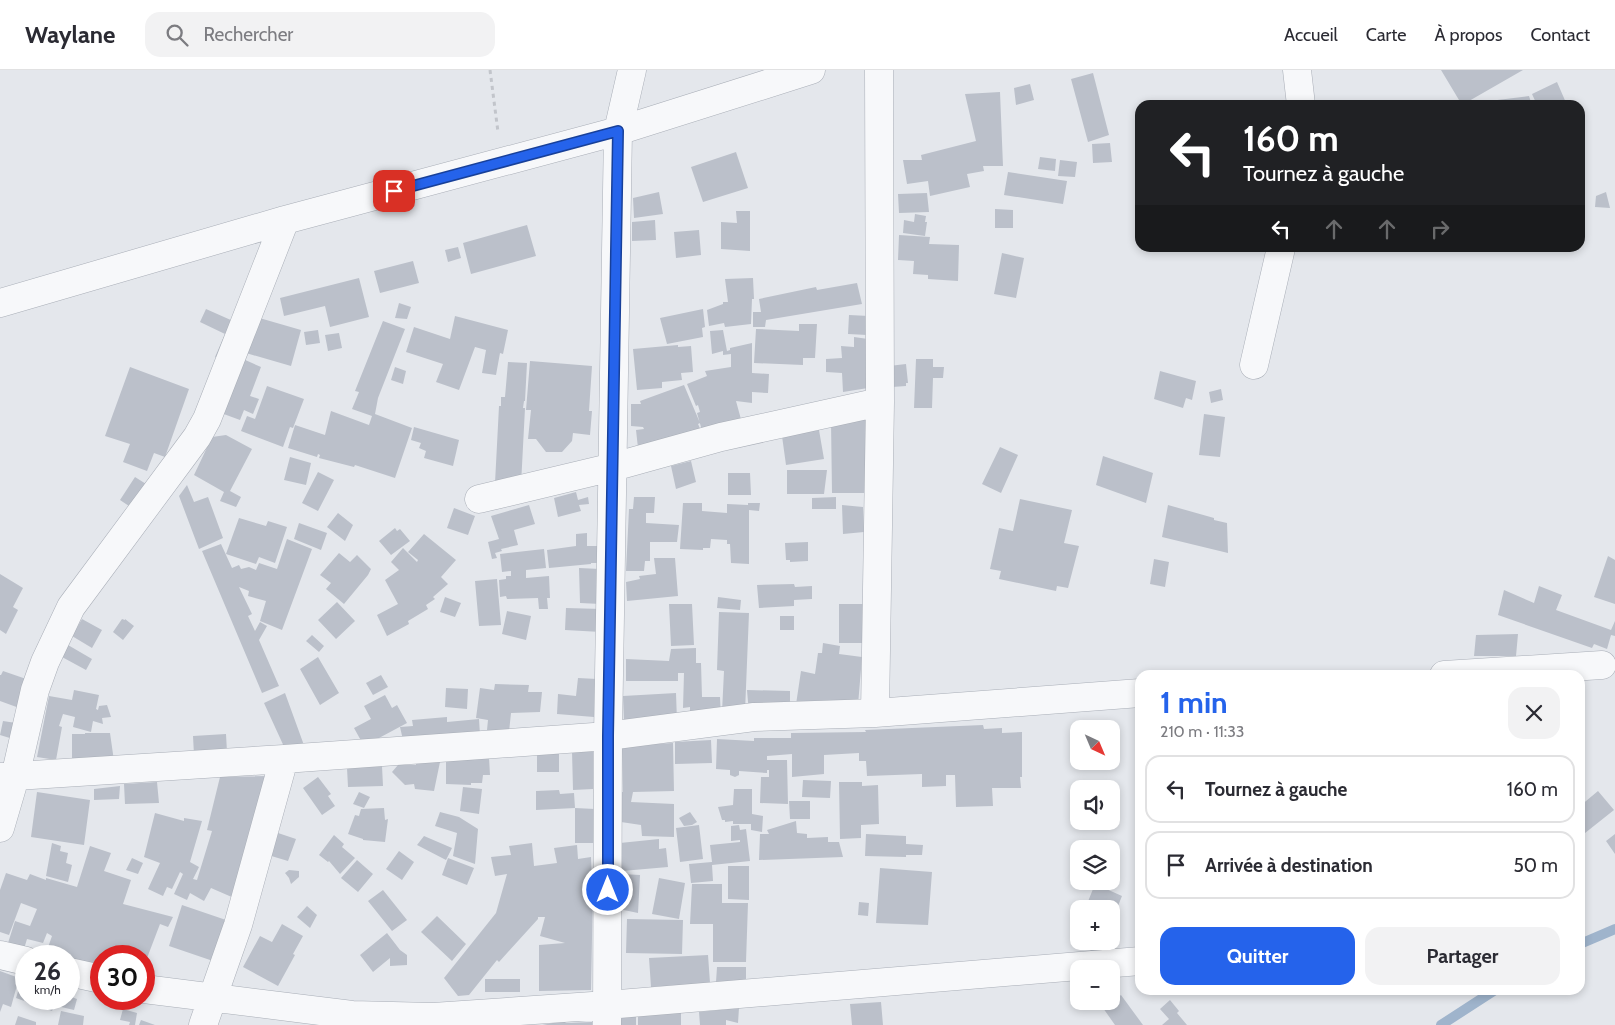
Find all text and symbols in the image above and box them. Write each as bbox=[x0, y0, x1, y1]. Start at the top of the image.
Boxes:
search box bbox=[145, 12, 495, 57]
text: Waylane bbox=[25, 20, 115, 49]
icon: search bbox=[163, 21, 191, 49]
text: Rechercher bbox=[203, 23, 293, 46]
text: Accueil bbox=[1284, 24, 1338, 46]
text: Carte bbox=[1366, 24, 1406, 46]
text: À propos bbox=[1434, 24, 1502, 46]
text: Contact bbox=[1530, 24, 1590, 46]
text: 160 m bbox=[1243, 117, 1339, 160]
icon: left bbox=[1160, 120, 1225, 185]
text: Tournez à gauche bbox=[1243, 160, 1404, 187]
pin bbox=[373, 170, 415, 212]
icon: arrive bbox=[380, 177, 408, 205]
icon: left bbox=[1267, 215, 1295, 243]
icon: ahead bbox=[1320, 215, 1348, 243]
icon: ahead bbox=[1373, 215, 1401, 243]
icon: right bbox=[1426, 215, 1454, 243]
text: 1 min bbox=[1160, 684, 1228, 721]
button: close bbox=[1508, 687, 1560, 739]
north arrow bbox=[1070, 720, 1120, 770]
map controls bbox=[1070, 720, 1120, 1010]
text: 210 m · 11:33 bbox=[1160, 722, 1244, 741]
icon: left bbox=[1162, 775, 1190, 803]
text: Tournez à gauche bbox=[1205, 778, 1347, 801]
text: 160 m bbox=[1507, 778, 1558, 801]
button: sound bbox=[1070, 780, 1120, 830]
button: layers bbox=[1070, 840, 1120, 890]
icon: arrive bbox=[1162, 851, 1190, 879]
text: Arrivée à destination bbox=[1205, 854, 1373, 877]
text: 50 m bbox=[1514, 854, 1558, 877]
position arrow bbox=[581, 863, 633, 915]
button: + bbox=[1070, 900, 1120, 950]
button: Quitter bbox=[1160, 927, 1355, 985]
button: Partager bbox=[1365, 927, 1560, 985]
speed limit sign: 30 bbox=[90, 945, 155, 1010]
text: 26 bbox=[34, 956, 61, 986]
button: − bbox=[1070, 960, 1120, 1010]
text: km/h bbox=[34, 982, 61, 997]

